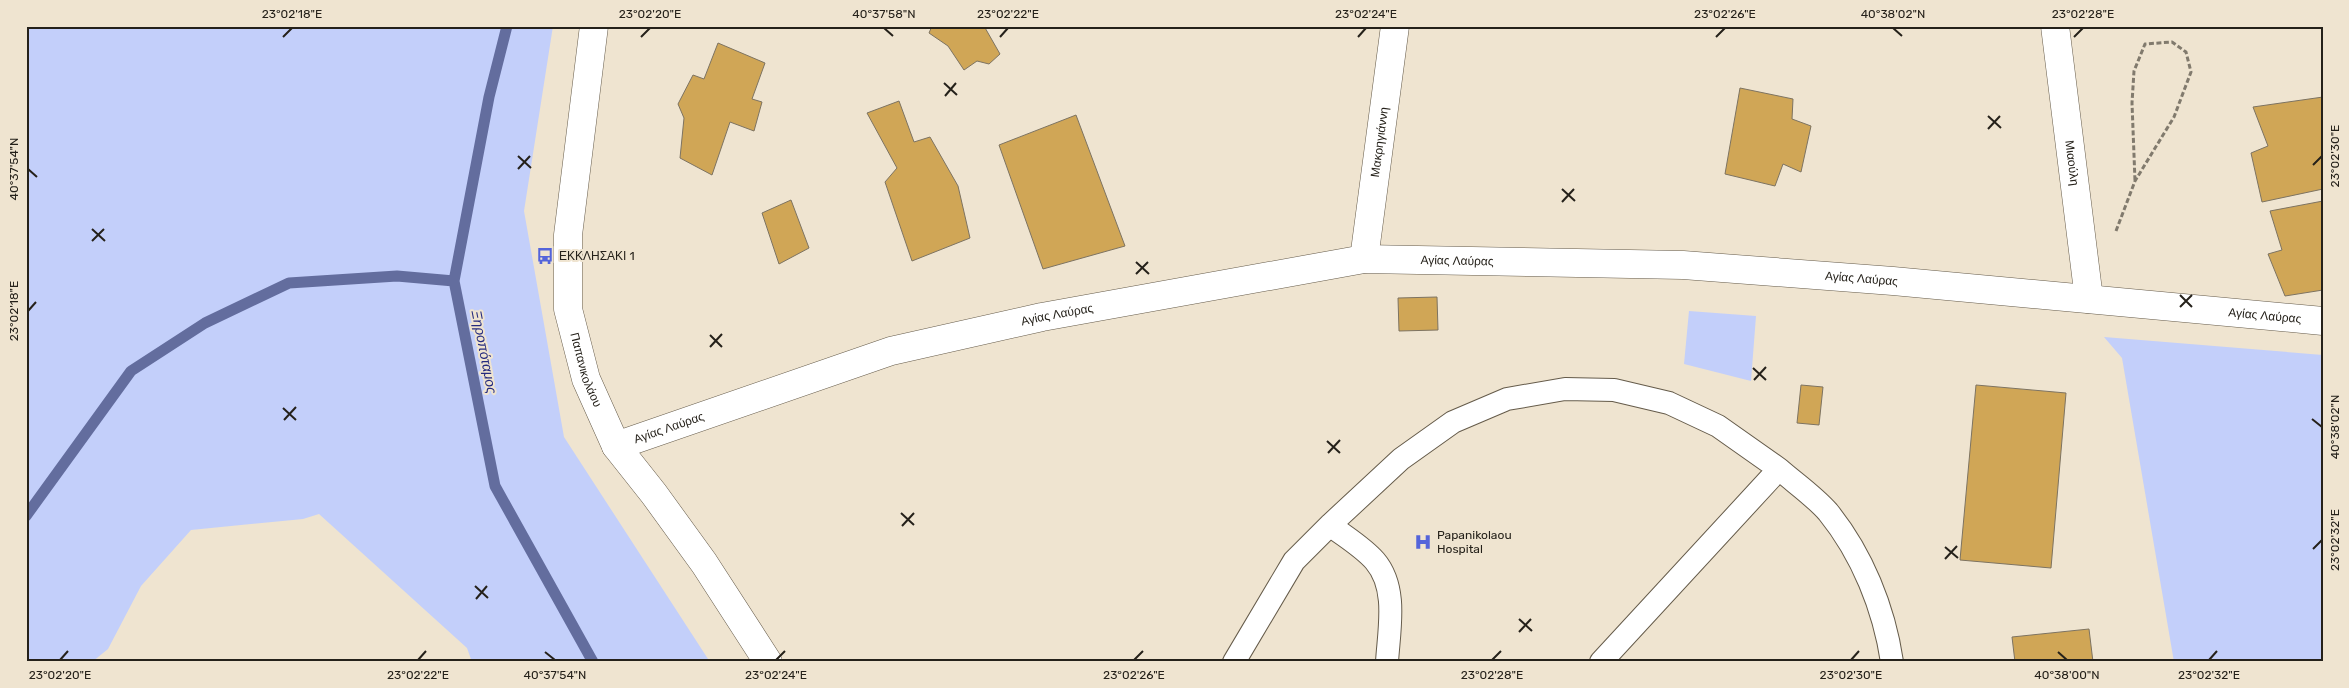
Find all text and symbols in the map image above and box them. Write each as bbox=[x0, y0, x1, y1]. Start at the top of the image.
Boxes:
text: 23°02'18"E bbox=[262, 7, 322, 21]
text: 23°02'20"E bbox=[619, 7, 681, 21]
text: 40°37'58"N bbox=[852, 7, 916, 21]
text: 23°02'22"E bbox=[977, 7, 1039, 21]
text: 23°02'24"E bbox=[1335, 7, 1397, 21]
text: 23°02'26"E bbox=[1694, 7, 1756, 21]
text: 40°38'02"N bbox=[1861, 7, 1925, 21]
text: 23°02'28"E bbox=[2052, 7, 2114, 21]
street label: Μακρηγιάννη bbox=[1368, 106, 1391, 178]
text: 23°02'30"E bbox=[2328, 125, 2342, 187]
text: 40°37'54"N bbox=[7, 138, 21, 200]
street label: Μιαούλη bbox=[2062, 139, 2082, 186]
bus stop icon: ΕΚΚΛΗΣΑΚΙ 1 bbox=[535, 246, 555, 266]
place label: ΕΚΚΛΗΣΑΚΙ 1 bbox=[559, 249, 635, 263]
street label: Αγίας Λαύρας bbox=[1420, 253, 1494, 268]
street label: Αγίας Λαύρας bbox=[1824, 269, 1899, 288]
text: 23°02'18"E bbox=[7, 281, 21, 341]
street label: Αγίας Λαύρας bbox=[1020, 301, 1095, 329]
street label: Αγίας Λαύρας bbox=[2228, 305, 2302, 326]
water label: Ξηροπόταμος bbox=[467, 308, 500, 395]
street label: Παπανικολάου bbox=[567, 331, 605, 409]
text: 40°38'02"N bbox=[2328, 395, 2342, 459]
street label: Αγίας Λαύρας bbox=[632, 409, 706, 446]
text: 23°02'32"E bbox=[2328, 509, 2342, 571]
place label: Papanikolaou Hospital bbox=[1437, 528, 1512, 556]
hospital icon: Papanikolaou Hospital bbox=[1413, 532, 1433, 552]
text: 23°02'20"E bbox=[29, 668, 91, 682]
text: 23°02'22"E bbox=[387, 668, 449, 682]
text: 40°37'54"N bbox=[524, 668, 586, 682]
text: 23°02'24"E bbox=[745, 668, 807, 682]
text: 23°02'26"E bbox=[1103, 668, 1165, 682]
text: 23°02'28"E bbox=[1461, 668, 1523, 682]
text: 23°02'30"E bbox=[1820, 668, 1882, 682]
text: 40°38'00"N bbox=[2034, 668, 2100, 682]
text: 23°02'32"E bbox=[2178, 668, 2240, 682]

